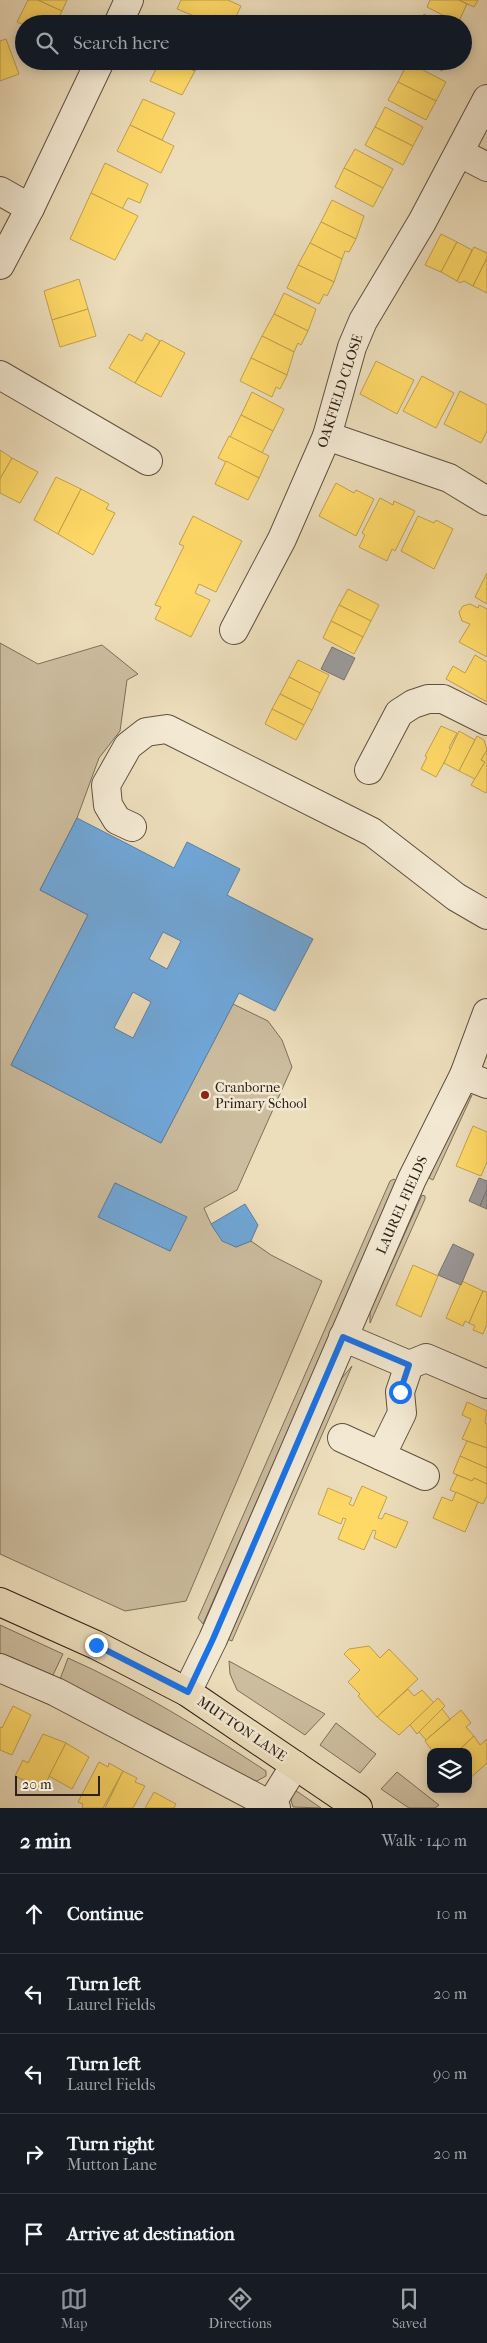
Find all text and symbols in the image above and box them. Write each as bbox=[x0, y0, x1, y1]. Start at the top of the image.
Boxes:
search box bbox=[15, 15, 472, 70]
icon: search bbox=[33, 29, 61, 57]
text: Search here bbox=[73, 32, 169, 54]
street label: OAKFIELD CLOSE bbox=[314, 332, 367, 450]
place label: Cranborne Primary School bbox=[215, 1079, 307, 1112]
marker: Cranborne Primary School bbox=[199, 1089, 211, 1101]
street label: LAUREL FIELDS bbox=[373, 1153, 431, 1257]
route start bbox=[389, 1381, 412, 1404]
route end bbox=[85, 1634, 108, 1657]
street label: MUTTON LANE bbox=[194, 1693, 290, 1765]
map controls bbox=[427, 1748, 472, 1793]
button: layers bbox=[427, 1748, 472, 1793]
scale bar bbox=[15, 1773, 100, 1796]
text: 20 m bbox=[22, 1776, 52, 1793]
text: 2 min bbox=[20, 1829, 71, 1853]
text: Walk · 140 m bbox=[382, 1831, 467, 1850]
icon: ahead bbox=[20, 1900, 48, 1928]
text: Continue bbox=[67, 1903, 143, 1925]
text: 10 m bbox=[436, 1904, 467, 1923]
text: Turn left bbox=[67, 1973, 141, 1995]
icon: left bbox=[20, 1980, 48, 2008]
text: 20 m bbox=[433, 1984, 467, 2003]
text: Laurel Fields bbox=[67, 1995, 155, 2014]
text: Turn left bbox=[67, 2053, 141, 2075]
icon: left bbox=[20, 2060, 48, 2088]
text: 90 m bbox=[433, 2064, 467, 2083]
text: Laurel Fields bbox=[67, 2075, 155, 2094]
text: Turn right bbox=[67, 2133, 154, 2155]
icon: right bbox=[20, 2140, 48, 2168]
text: 20 m bbox=[433, 2144, 467, 2163]
text: Mutton Lane bbox=[67, 2155, 157, 2174]
icon: arrive bbox=[20, 2220, 48, 2248]
text: Arrive at destination bbox=[67, 2223, 235, 2245]
tab: Map bbox=[60, 2285, 88, 2332]
tab: Directions bbox=[209, 2285, 272, 2332]
tab: Saved bbox=[392, 2285, 427, 2332]

